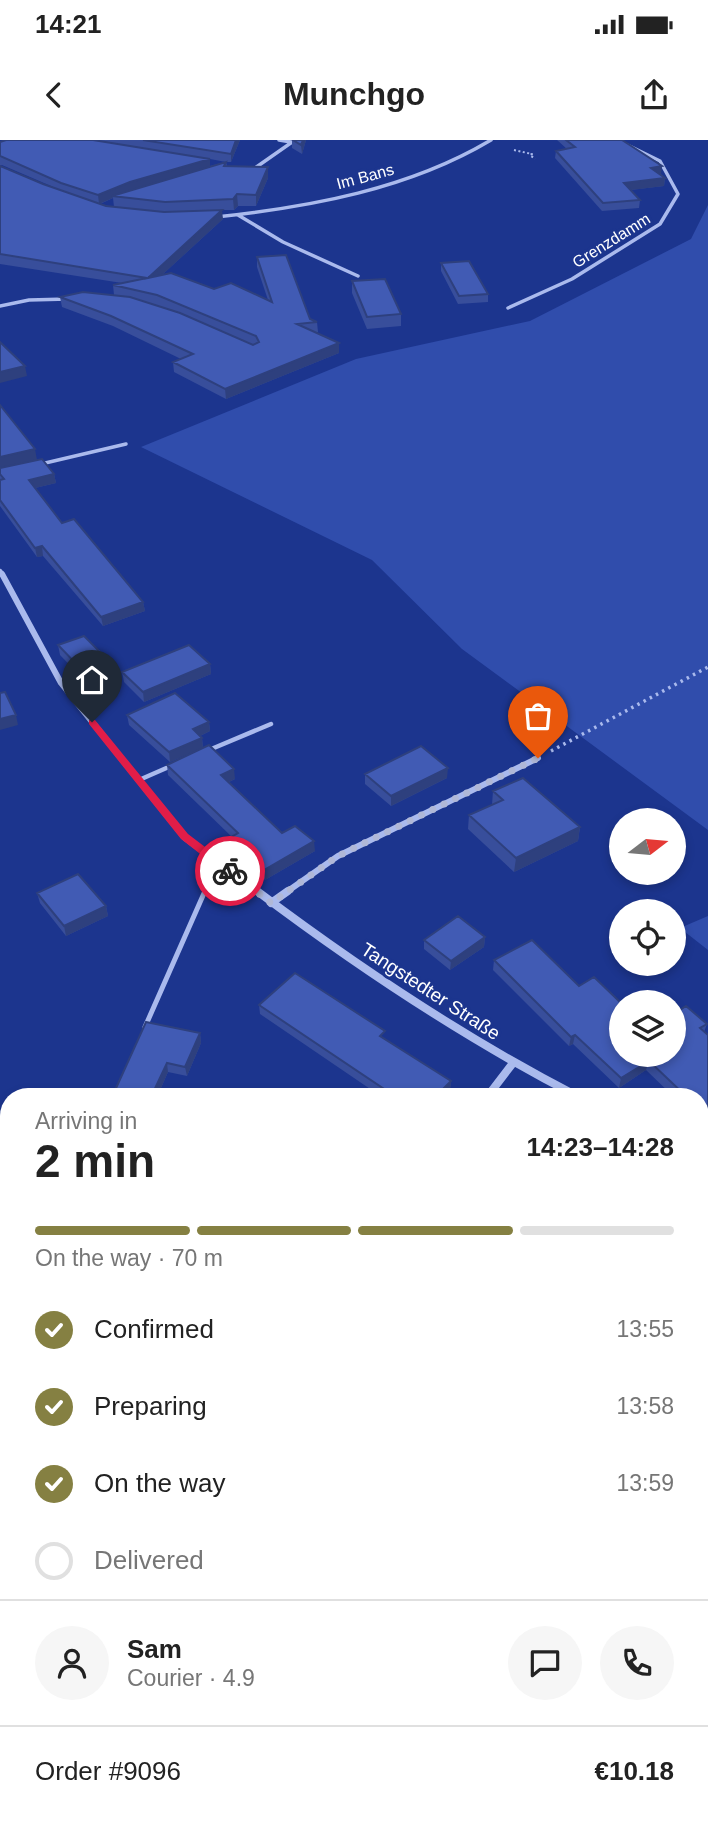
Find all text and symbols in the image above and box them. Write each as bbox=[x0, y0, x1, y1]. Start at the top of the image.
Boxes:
text: 14:21 bbox=[35, 9, 102, 39]
icon: back bbox=[35, 76, 73, 114]
text: Munchgo bbox=[283, 76, 425, 112]
icon: share bbox=[635, 76, 673, 114]
street label: Im Bans bbox=[335, 161, 396, 192]
street label: Grenzdamm bbox=[569, 210, 653, 271]
pin bbox=[62, 650, 122, 722]
icon: home bbox=[73, 661, 111, 699]
pin bbox=[508, 686, 568, 758]
icon: bag bbox=[519, 697, 557, 735]
north arrow bbox=[609, 808, 686, 886]
map controls bbox=[609, 808, 686, 1067]
courier bbox=[195, 836, 265, 906]
icon: bike bbox=[211, 852, 249, 890]
button: locate bbox=[609, 899, 686, 976]
street label: Tangstedter Straße bbox=[357, 939, 504, 1044]
button: layers bbox=[609, 990, 686, 1067]
text: Arriving in bbox=[35, 1108, 137, 1134]
text: 14:23–14:28 bbox=[527, 1132, 674, 1162]
text: 2 min bbox=[35, 1135, 155, 1187]
text: On the way · 70 m bbox=[35, 1245, 223, 1271]
icon: check bbox=[35, 1311, 73, 1349]
text: Confirmed bbox=[94, 1314, 214, 1344]
text: 13:55 bbox=[616, 1316, 674, 1342]
icon: check bbox=[35, 1388, 73, 1426]
text: Preparing bbox=[94, 1391, 207, 1421]
text: 13:58 bbox=[616, 1393, 674, 1419]
icon: check bbox=[35, 1465, 73, 1503]
text: On the way bbox=[94, 1468, 226, 1498]
text: 13:59 bbox=[616, 1470, 674, 1496]
text: Delivered bbox=[94, 1545, 204, 1575]
button: person bbox=[35, 1626, 109, 1700]
button: chat bbox=[508, 1626, 582, 1700]
button: phone bbox=[600, 1626, 674, 1700]
text: Sam bbox=[127, 1634, 182, 1664]
text: Courier · 4.9 bbox=[127, 1665, 255, 1691]
text: Order #9096 bbox=[35, 1756, 181, 1786]
text: €10.18 bbox=[594, 1756, 674, 1786]

